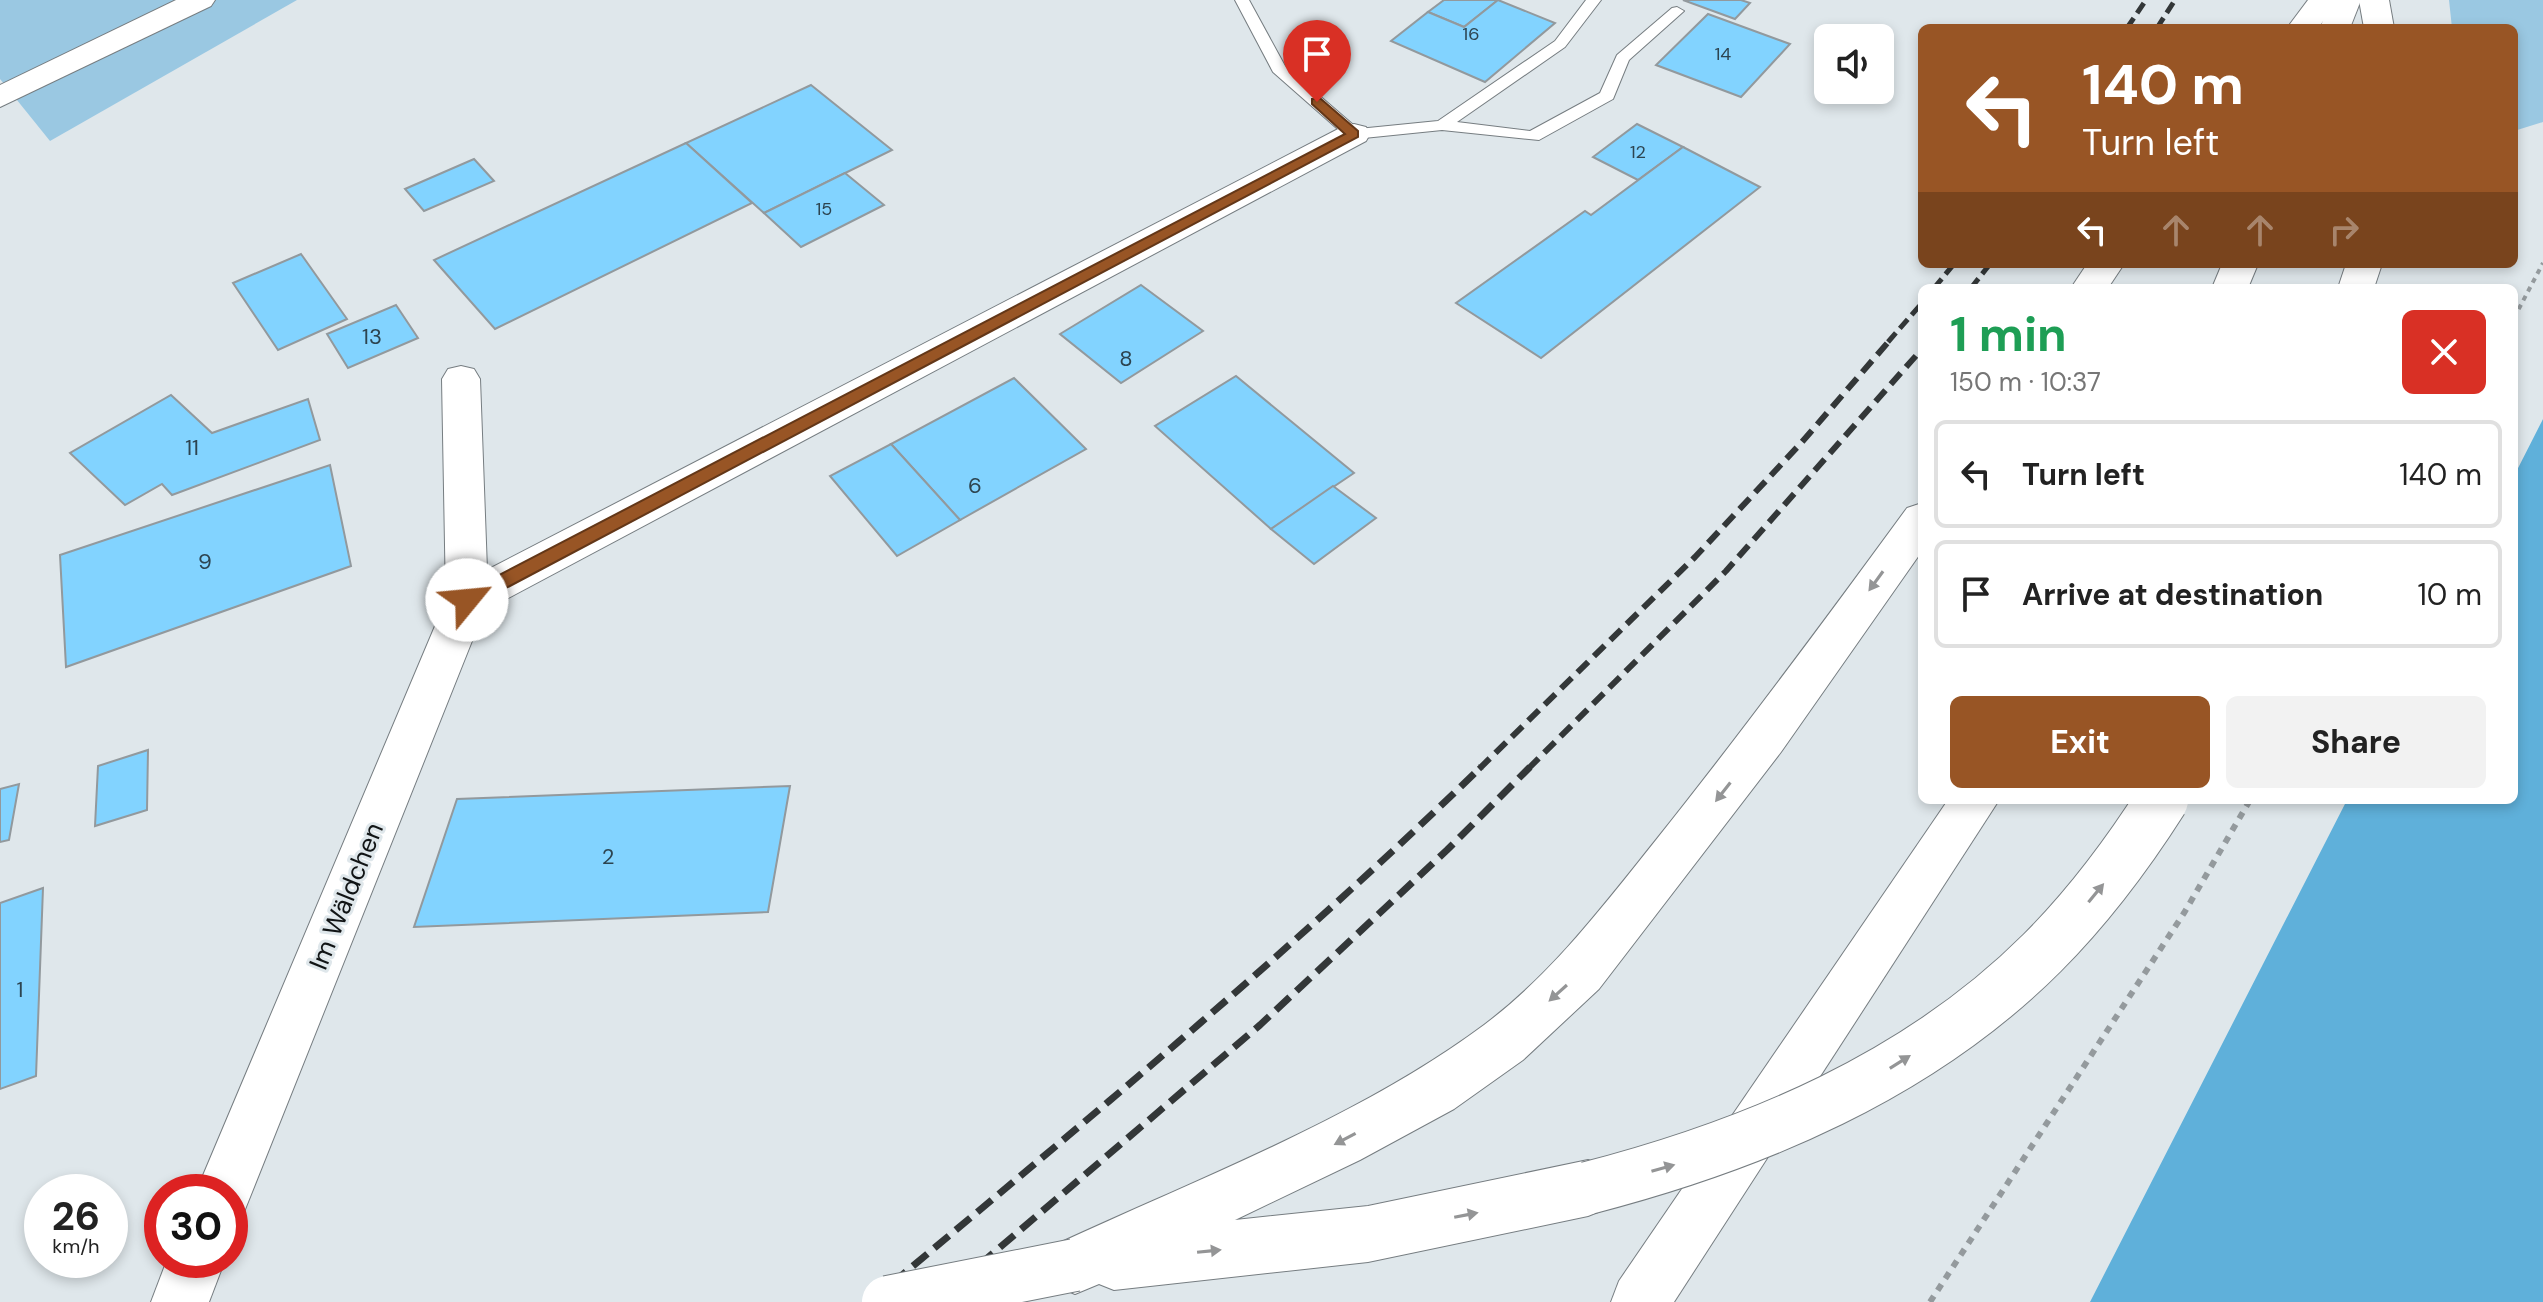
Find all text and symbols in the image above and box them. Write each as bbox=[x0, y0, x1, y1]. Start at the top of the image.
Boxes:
pin bbox=[1283, 20, 1351, 102]
house number: 16 bbox=[1463, 22, 1479, 46]
map controls bbox=[1814, 24, 1894, 104]
button: sound bbox=[1814, 24, 1894, 104]
icon: arrive bbox=[1295, 32, 1339, 76]
house number: 14 bbox=[1715, 42, 1731, 66]
text: 140 m bbox=[2082, 48, 2244, 121]
icon: left bbox=[1950, 56, 2054, 160]
text: Turn left bbox=[2082, 119, 2219, 166]
house number: 12 bbox=[1630, 140, 1646, 164]
house number: 15 bbox=[816, 197, 832, 221]
icon: left bbox=[2070, 208, 2114, 252]
icon: ahead bbox=[2154, 208, 2198, 252]
icon: ahead bbox=[2238, 208, 2282, 252]
icon: right bbox=[2322, 208, 2366, 252]
text: 1 min bbox=[1950, 303, 2067, 366]
button: close bbox=[2402, 310, 2486, 394]
house number: 13 bbox=[362, 322, 382, 351]
house number: 8 bbox=[1119, 344, 1133, 373]
text: 150 m · 10:37 bbox=[1950, 365, 2101, 399]
house number: 11 bbox=[185, 433, 199, 462]
icon: left bbox=[1954, 452, 1998, 496]
text: Turn left bbox=[2022, 455, 2145, 494]
text: 140 m bbox=[2399, 455, 2482, 494]
house number: 6 bbox=[968, 471, 982, 500]
house number: 9 bbox=[198, 547, 212, 576]
position arrow bbox=[425, 558, 509, 642]
one-way arrow bbox=[1868, 571, 1884, 592]
icon: arrive bbox=[1954, 572, 1998, 616]
text: Arrive at destination bbox=[2022, 575, 2323, 614]
text: 10 m bbox=[2417, 575, 2482, 614]
button: Exit bbox=[1950, 696, 2210, 788]
button: Share bbox=[2226, 696, 2486, 788]
one-way arrow bbox=[1715, 782, 1732, 802]
street label: Im Wäldchen bbox=[301, 817, 391, 975]
house number: 2 bbox=[602, 842, 614, 871]
one-way arrow bbox=[2087, 883, 2103, 903]
house number: 1 bbox=[17, 975, 23, 1004]
one-way arrow bbox=[1549, 983, 1568, 1001]
one-way arrow bbox=[1889, 1055, 1911, 1069]
one-way arrow bbox=[1333, 1132, 1356, 1145]
one-way arrow bbox=[1652, 1161, 1676, 1174]
speed limit sign: 30 bbox=[144, 1174, 248, 1278]
text: 26 bbox=[52, 1190, 100, 1242]
one-way arrow bbox=[1454, 1208, 1479, 1221]
text: km/h bbox=[52, 1233, 100, 1259]
one-way arrow bbox=[1197, 1244, 1222, 1257]

